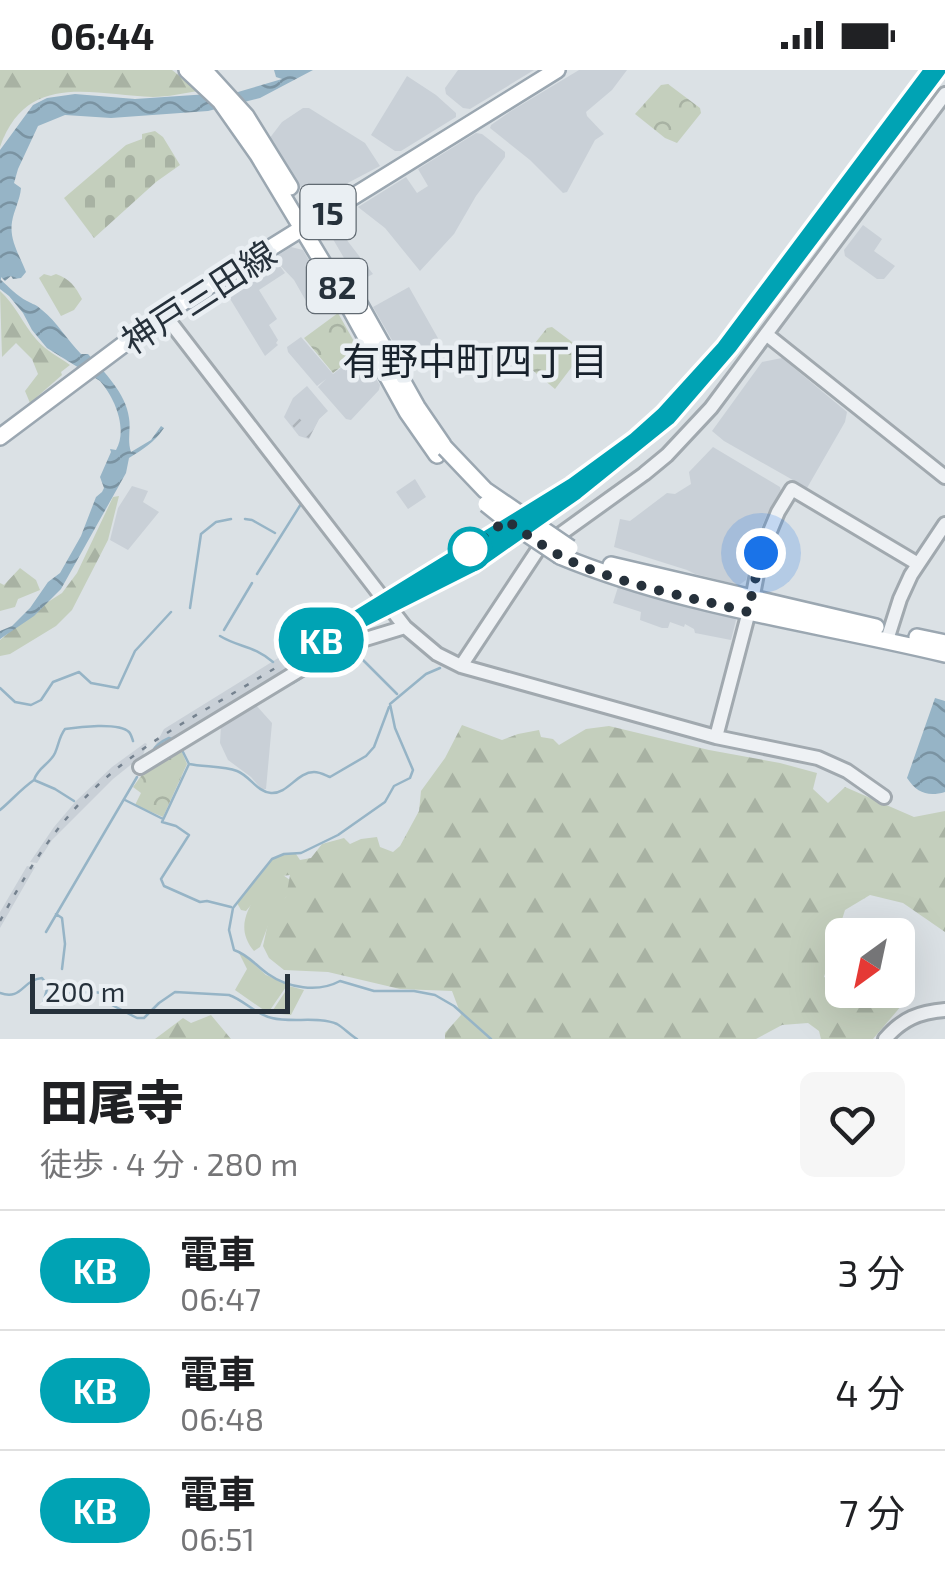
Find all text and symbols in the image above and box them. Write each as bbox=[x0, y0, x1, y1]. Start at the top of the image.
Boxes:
text: 06:44 bbox=[50, 12, 155, 58]
road number: 15 bbox=[300, 185, 356, 239]
street label: 神戸三田線 bbox=[113, 231, 283, 361]
road number: 82 bbox=[307, 259, 367, 313]
district label: 有野中町四丁目 bbox=[342, 337, 608, 383]
unlabelled marker bbox=[449, 528, 491, 570]
your location bbox=[736, 528, 786, 578]
line badge: KB bbox=[276, 608, 366, 672]
text: KB bbox=[299, 619, 343, 661]
north arrow bbox=[825, 918, 915, 1008]
map controls bbox=[825, 918, 915, 1008]
scale bar bbox=[30, 969, 290, 1014]
text: 200 m bbox=[45, 974, 125, 1008]
text: 田尾寺 bbox=[40, 1072, 184, 1130]
button: heart bbox=[800, 1072, 905, 1177]
text: 徒歩 · 4 分 · 280 m bbox=[40, 1144, 298, 1182]
text: 電車 bbox=[180, 1230, 256, 1276]
text: KB bbox=[73, 1249, 117, 1291]
text: 3 分 bbox=[837, 1249, 905, 1295]
text: 06:47 bbox=[180, 1279, 261, 1317]
text: 電車 bbox=[180, 1350, 256, 1396]
text: KB bbox=[73, 1369, 117, 1411]
text: 4 分 bbox=[835, 1369, 905, 1415]
text: 06:48 bbox=[180, 1399, 264, 1437]
text: 電車 bbox=[180, 1470, 256, 1516]
text: KB bbox=[73, 1489, 117, 1531]
text: 7 分 bbox=[839, 1489, 905, 1535]
text: 06:51 bbox=[180, 1519, 255, 1557]

